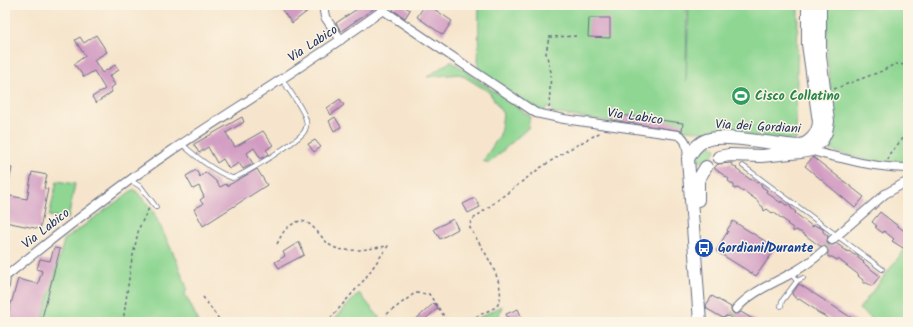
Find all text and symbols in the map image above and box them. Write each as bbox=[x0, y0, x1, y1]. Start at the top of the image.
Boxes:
street label: Via Labico bbox=[284, 20, 342, 68]
sports icon: Cisco Collatino bbox=[730, 85, 752, 107]
place label: Cisco Collatino bbox=[755, 86, 840, 107]
street label: Via Labico bbox=[606, 103, 664, 131]
street label: Via dei Gordiani bbox=[715, 114, 802, 140]
street label: Via Labico bbox=[17, 203, 75, 255]
bus stop icon: Gordiani/Durante bbox=[693, 237, 715, 259]
place label: Gordiani/Durante bbox=[718, 238, 814, 259]

